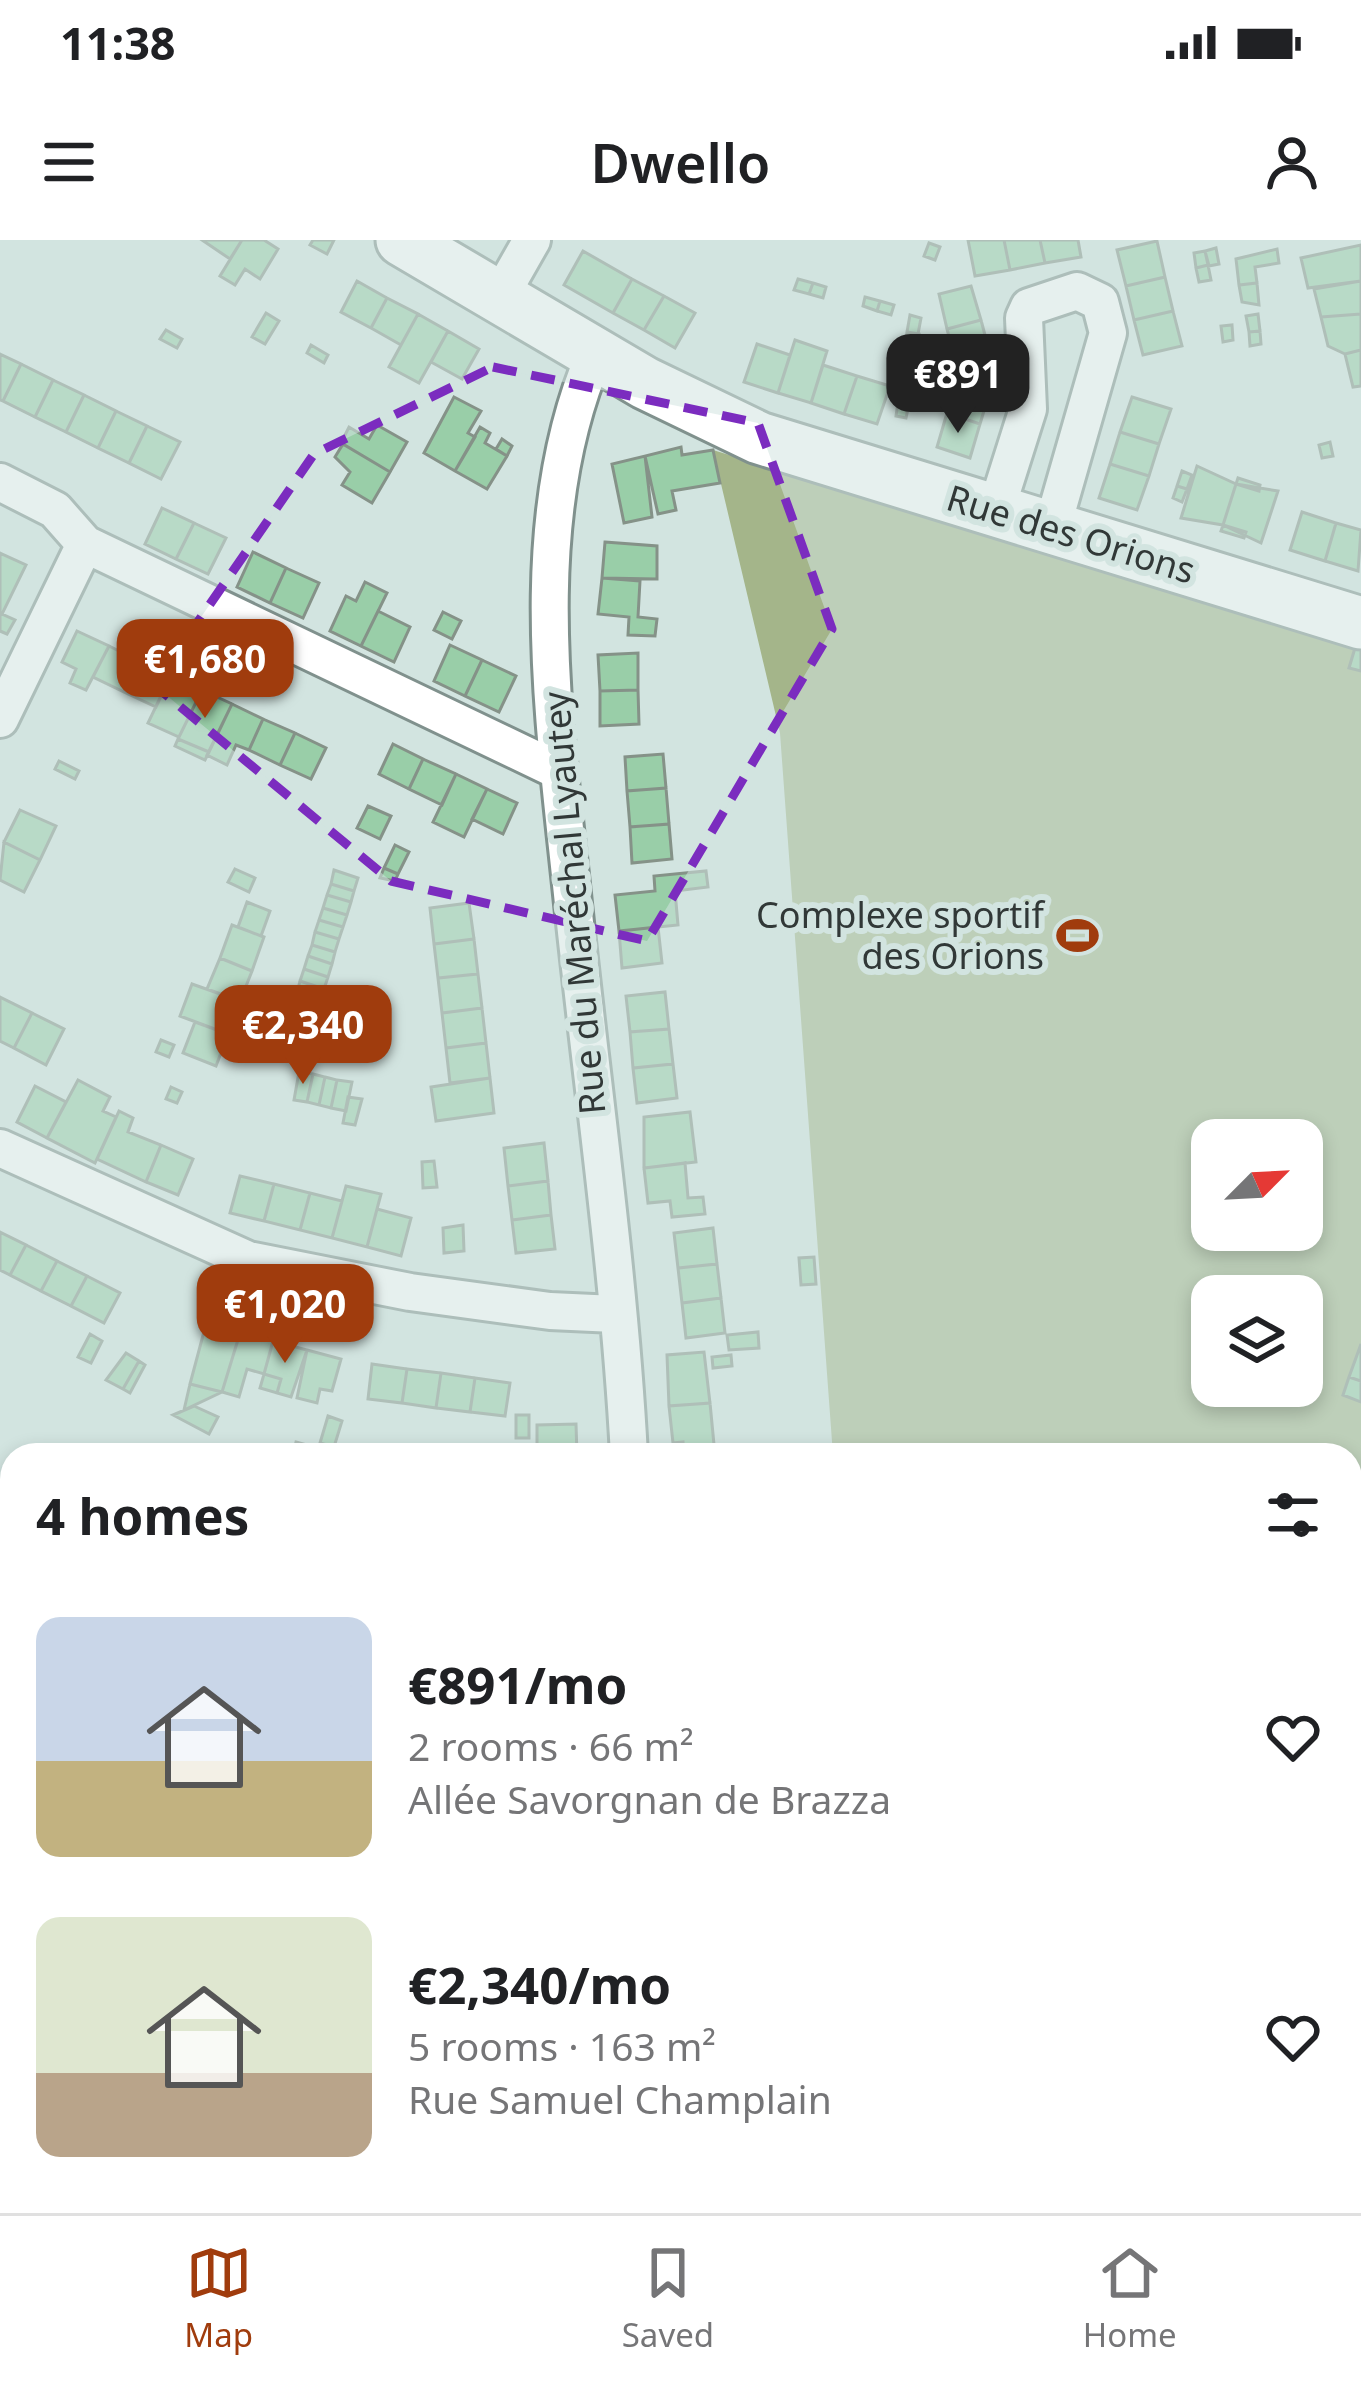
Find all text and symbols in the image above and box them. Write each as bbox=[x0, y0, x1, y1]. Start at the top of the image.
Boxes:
text: 11:38 bbox=[60, 12, 176, 73]
text: Dwello bbox=[591, 125, 770, 199]
icon: menu bbox=[36, 129, 102, 195]
icon: person bbox=[1259, 129, 1325, 195]
pin: €891 bbox=[887, 334, 1029, 436]
text: €891 bbox=[913, 346, 1003, 399]
street label: Rue des Orions bbox=[941, 473, 1201, 595]
pin: €1,680 bbox=[107, 619, 303, 721]
text: €1,680 bbox=[144, 631, 266, 684]
street label: Rue du Maréchal Lyautey bbox=[531, 689, 616, 1117]
place label: Complexe sportif des Orions bbox=[756, 890, 1046, 980]
sports icon: Complexe sportif des Orions bbox=[1055, 913, 1101, 959]
pin: €2,340 bbox=[205, 985, 401, 1087]
text: €2,340 bbox=[242, 997, 364, 1050]
north arrow bbox=[1191, 1119, 1323, 1251]
map controls bbox=[1191, 1119, 1323, 1407]
pin: €1,020 bbox=[187, 1264, 383, 1366]
button: layers bbox=[1191, 1275, 1323, 1407]
text: €1,020 bbox=[224, 1276, 346, 1329]
text: 4 homes bbox=[36, 1480, 249, 1550]
icon: filters bbox=[1260, 1482, 1326, 1548]
text: €891/mo bbox=[408, 1649, 627, 1719]
icon: home bbox=[132, 1665, 276, 1809]
icon: heart bbox=[1260, 1704, 1326, 1770]
text: 2 rooms · 66 m² bbox=[408, 1719, 694, 1772]
text: Allée Savorgnan de Brazza bbox=[408, 1772, 891, 1825]
text: €2,340/mo bbox=[408, 1949, 671, 2019]
icon: home bbox=[132, 1965, 276, 2109]
icon: heart bbox=[1260, 2004, 1326, 2070]
text: 5 rooms · 163 m² bbox=[408, 2019, 716, 2072]
text: Rue Samuel Champlain bbox=[408, 2072, 832, 2125]
tab: Map bbox=[184, 2240, 253, 2357]
tab: Saved bbox=[622, 2240, 714, 2357]
tab: Home bbox=[1083, 2240, 1177, 2357]

